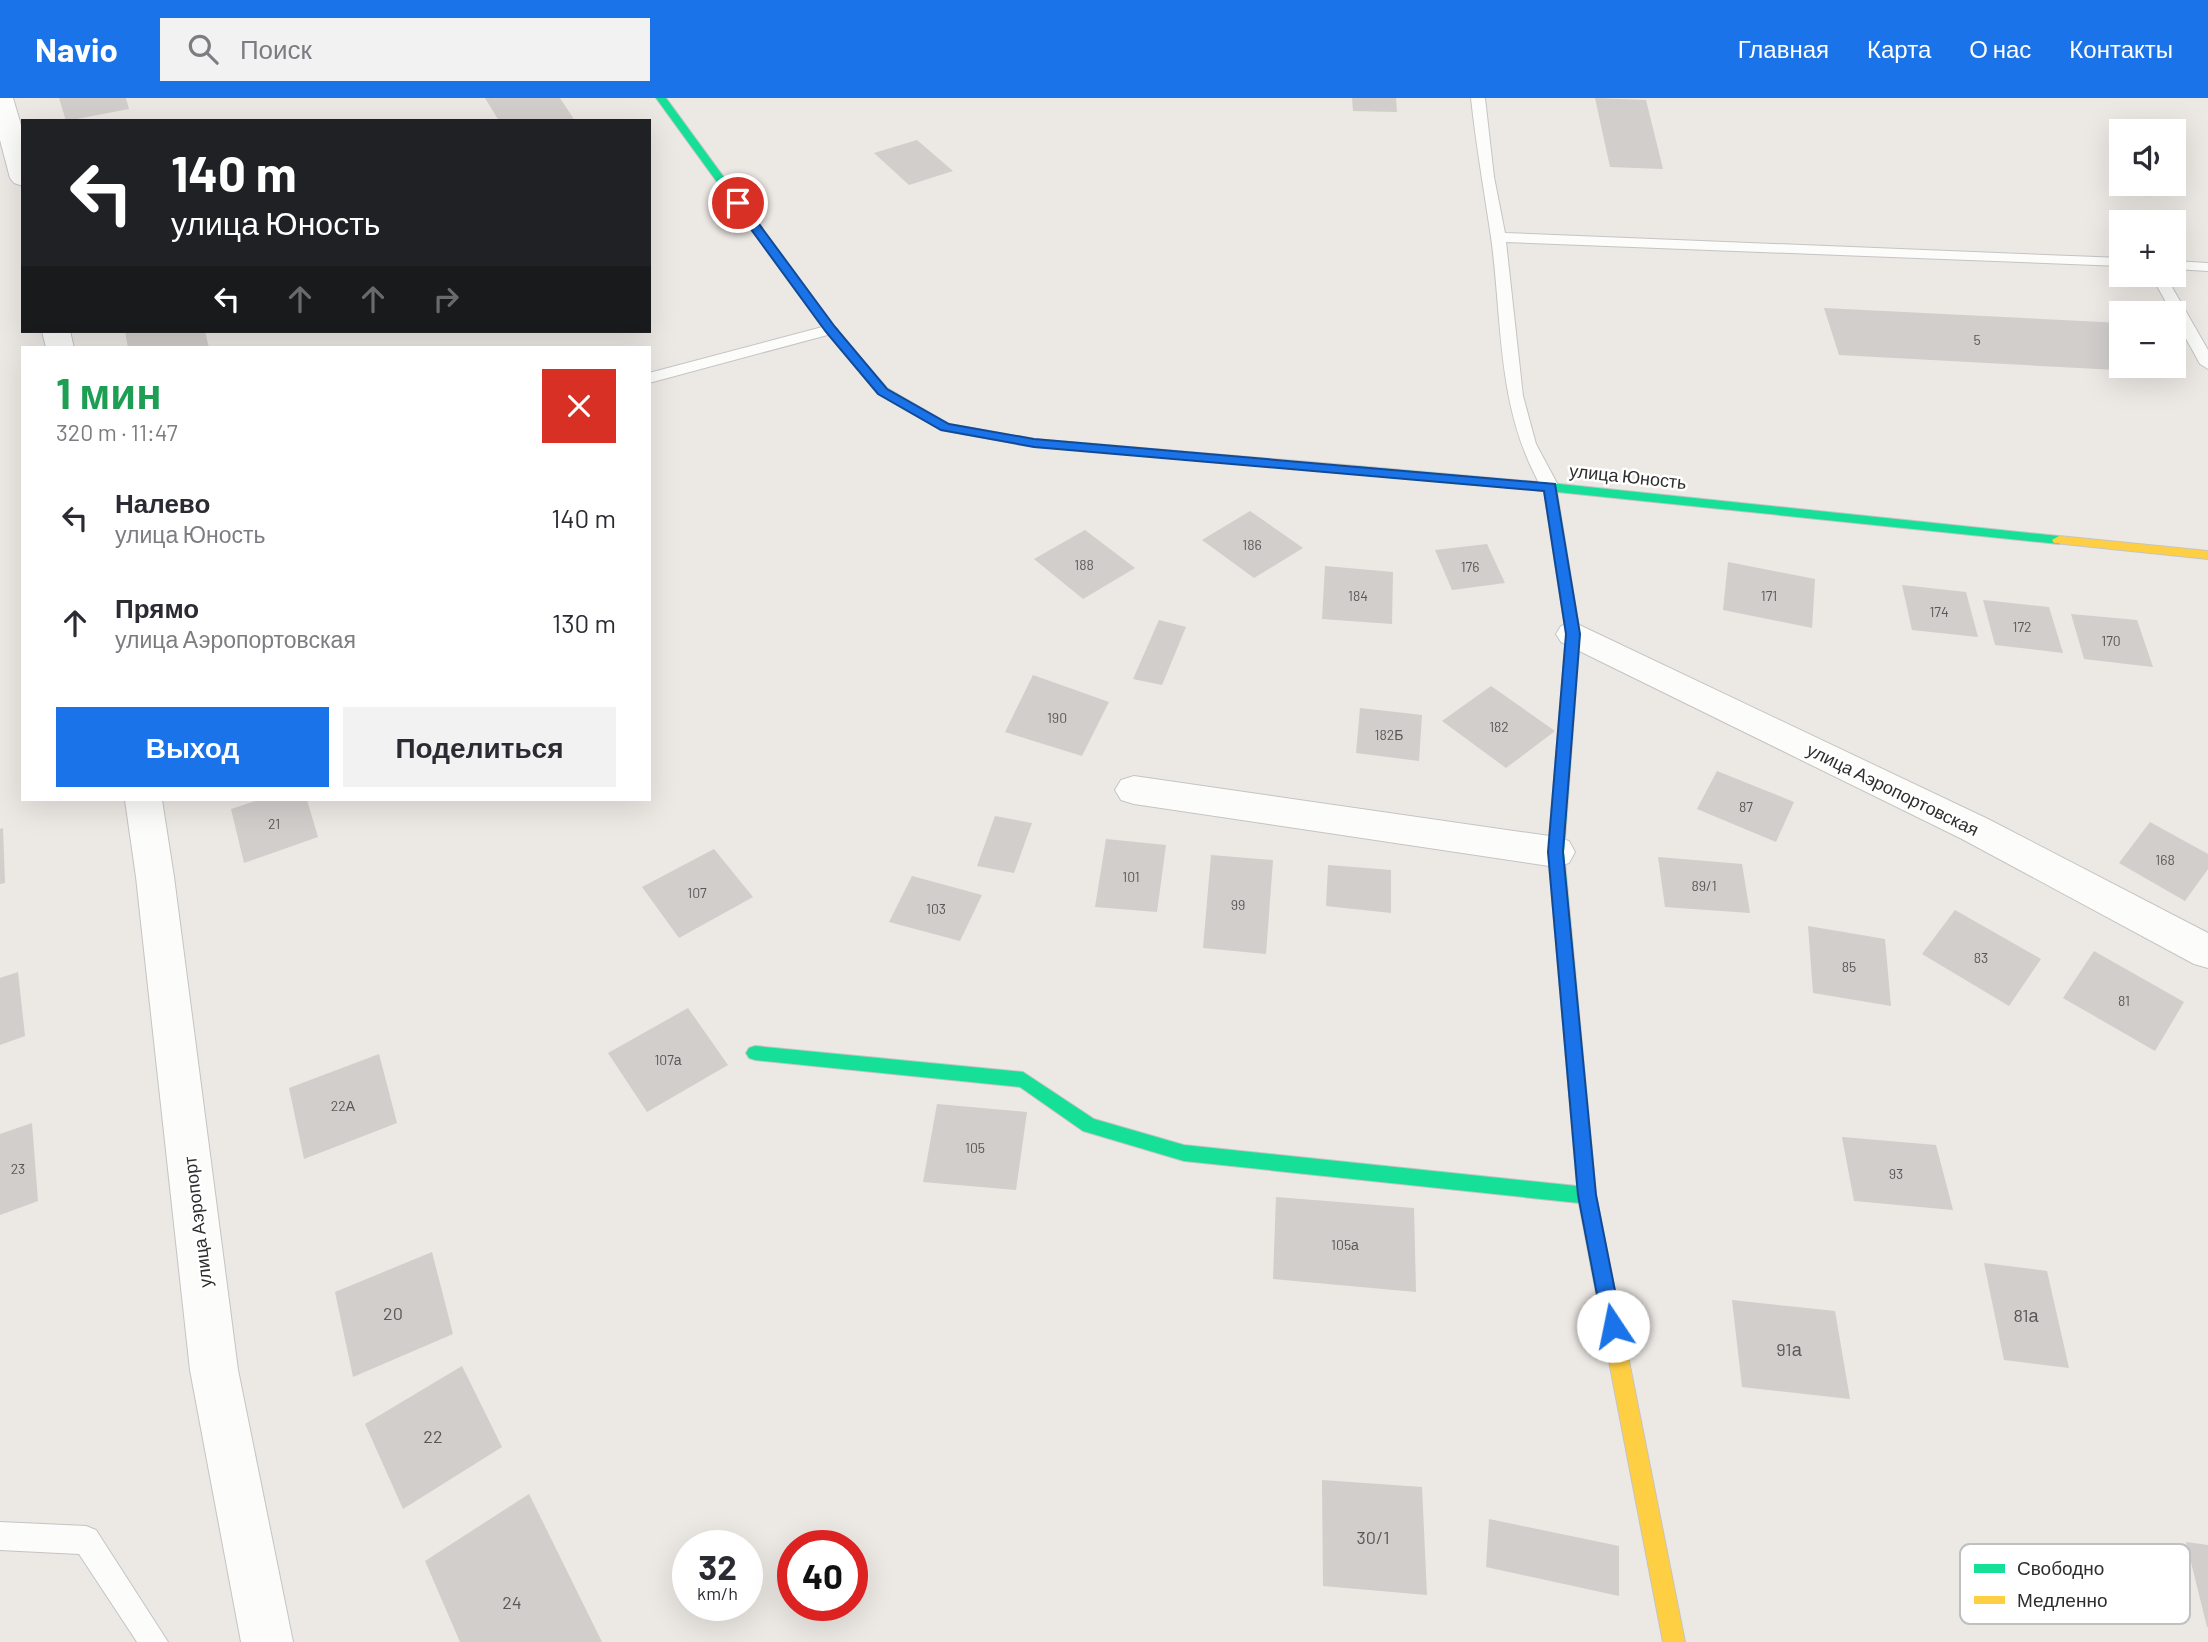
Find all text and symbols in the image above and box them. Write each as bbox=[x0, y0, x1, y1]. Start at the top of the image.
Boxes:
search box bbox=[160, 18, 650, 81]
text: Navio bbox=[35, 29, 118, 69]
icon: search bbox=[184, 30, 222, 68]
text: Поиск bbox=[240, 33, 312, 64]
text: Главная bbox=[1738, 34, 1829, 63]
text: Карта bbox=[1867, 34, 1931, 63]
text: О нас bbox=[1969, 34, 2031, 63]
text: Контакты bbox=[2069, 34, 2173, 63]
map controls bbox=[2109, 119, 2186, 378]
button: sound bbox=[2109, 119, 2186, 196]
text: 140 m bbox=[171, 143, 297, 202]
icon: left bbox=[56, 147, 147, 238]
pin bbox=[708, 173, 768, 233]
icon: arrive bbox=[719, 184, 757, 222]
text: улица Юность bbox=[171, 203, 381, 241]
button: + bbox=[2109, 210, 2186, 287]
icon: left bbox=[208, 280, 246, 318]
icon: ahead bbox=[281, 280, 319, 318]
icon: ahead bbox=[354, 280, 392, 318]
icon: right bbox=[427, 280, 465, 318]
button: − bbox=[2109, 301, 2186, 378]
house number: 5 bbox=[1973, 331, 1981, 348]
text: 1 мин bbox=[56, 367, 162, 417]
button: close bbox=[542, 369, 616, 443]
text: 320 m · 11:47 bbox=[56, 418, 178, 446]
street label: улица Юность bbox=[1568, 459, 1688, 493]
text: Налево bbox=[115, 487, 210, 518]
icon: left bbox=[56, 499, 94, 537]
text: 140 m bbox=[551, 502, 616, 533]
text: улица Юность bbox=[115, 520, 266, 548]
house number: 186 bbox=[1242, 536, 1262, 553]
house number: 188 bbox=[1074, 556, 1094, 573]
house number: 176 bbox=[1461, 558, 1479, 575]
house number: 184 bbox=[1348, 587, 1368, 604]
house number: 171 bbox=[1761, 587, 1777, 604]
text: Прямо bbox=[115, 592, 199, 623]
house number: 174 bbox=[1929, 603, 1949, 620]
icon: ahead bbox=[56, 604, 94, 642]
text: 130 m bbox=[552, 607, 616, 638]
house number: 172 bbox=[2012, 618, 2032, 635]
text: улица Аэропортовская bbox=[115, 625, 356, 653]
house number: 170 bbox=[2101, 632, 2121, 649]
button: Выход bbox=[56, 707, 329, 787]
button: Поделиться bbox=[343, 707, 616, 787]
house number: 190 bbox=[1047, 709, 1067, 726]
house number: 182 bbox=[1489, 718, 1509, 735]
house number: 182Б bbox=[1375, 726, 1403, 743]
street label: улица Аэропортовская bbox=[1803, 738, 1983, 840]
house number: 87 bbox=[1739, 798, 1753, 815]
house number: 21 bbox=[268, 815, 280, 832]
house number: 168 bbox=[2155, 851, 2175, 868]
house number: 101 bbox=[1122, 868, 1140, 885]
house number: 89/1 bbox=[1691, 877, 1717, 894]
house number: 107 bbox=[687, 884, 707, 901]
house number: 99 bbox=[1231, 896, 1245, 913]
house number: 103 bbox=[926, 900, 946, 917]
house number: 83 bbox=[1974, 949, 1988, 966]
house number: 85 bbox=[1842, 958, 1856, 975]
house number: 81 bbox=[2118, 992, 2130, 1009]
house number: 107а bbox=[654, 1051, 682, 1068]
house number: 22А bbox=[331, 1097, 356, 1114]
house number: 105 bbox=[965, 1139, 985, 1156]
street label: улица Аэропорт bbox=[178, 1155, 216, 1289]
house number: 23 bbox=[11, 1160, 25, 1177]
house number: 93 bbox=[1889, 1165, 1903, 1182]
house number: 105а bbox=[1331, 1236, 1359, 1253]
position arrow bbox=[1576, 1289, 1650, 1363]
house number: 20 bbox=[383, 1302, 403, 1324]
house number: 81а bbox=[2013, 1304, 2040, 1326]
house number: 91а bbox=[1776, 1338, 1803, 1360]
house number: 22 bbox=[423, 1425, 443, 1447]
house number: 30/1 bbox=[1357, 1526, 1389, 1548]
speed limit sign: 40 bbox=[777, 1530, 868, 1621]
legend bbox=[1960, 1544, 2190, 1624]
text: 32 bbox=[698, 1545, 737, 1587]
text: Свободно bbox=[2017, 1556, 2104, 1579]
text: km/h bbox=[697, 1582, 738, 1604]
text: Медленно bbox=[2017, 1588, 2107, 1611]
house number: 24 bbox=[502, 1591, 522, 1613]

